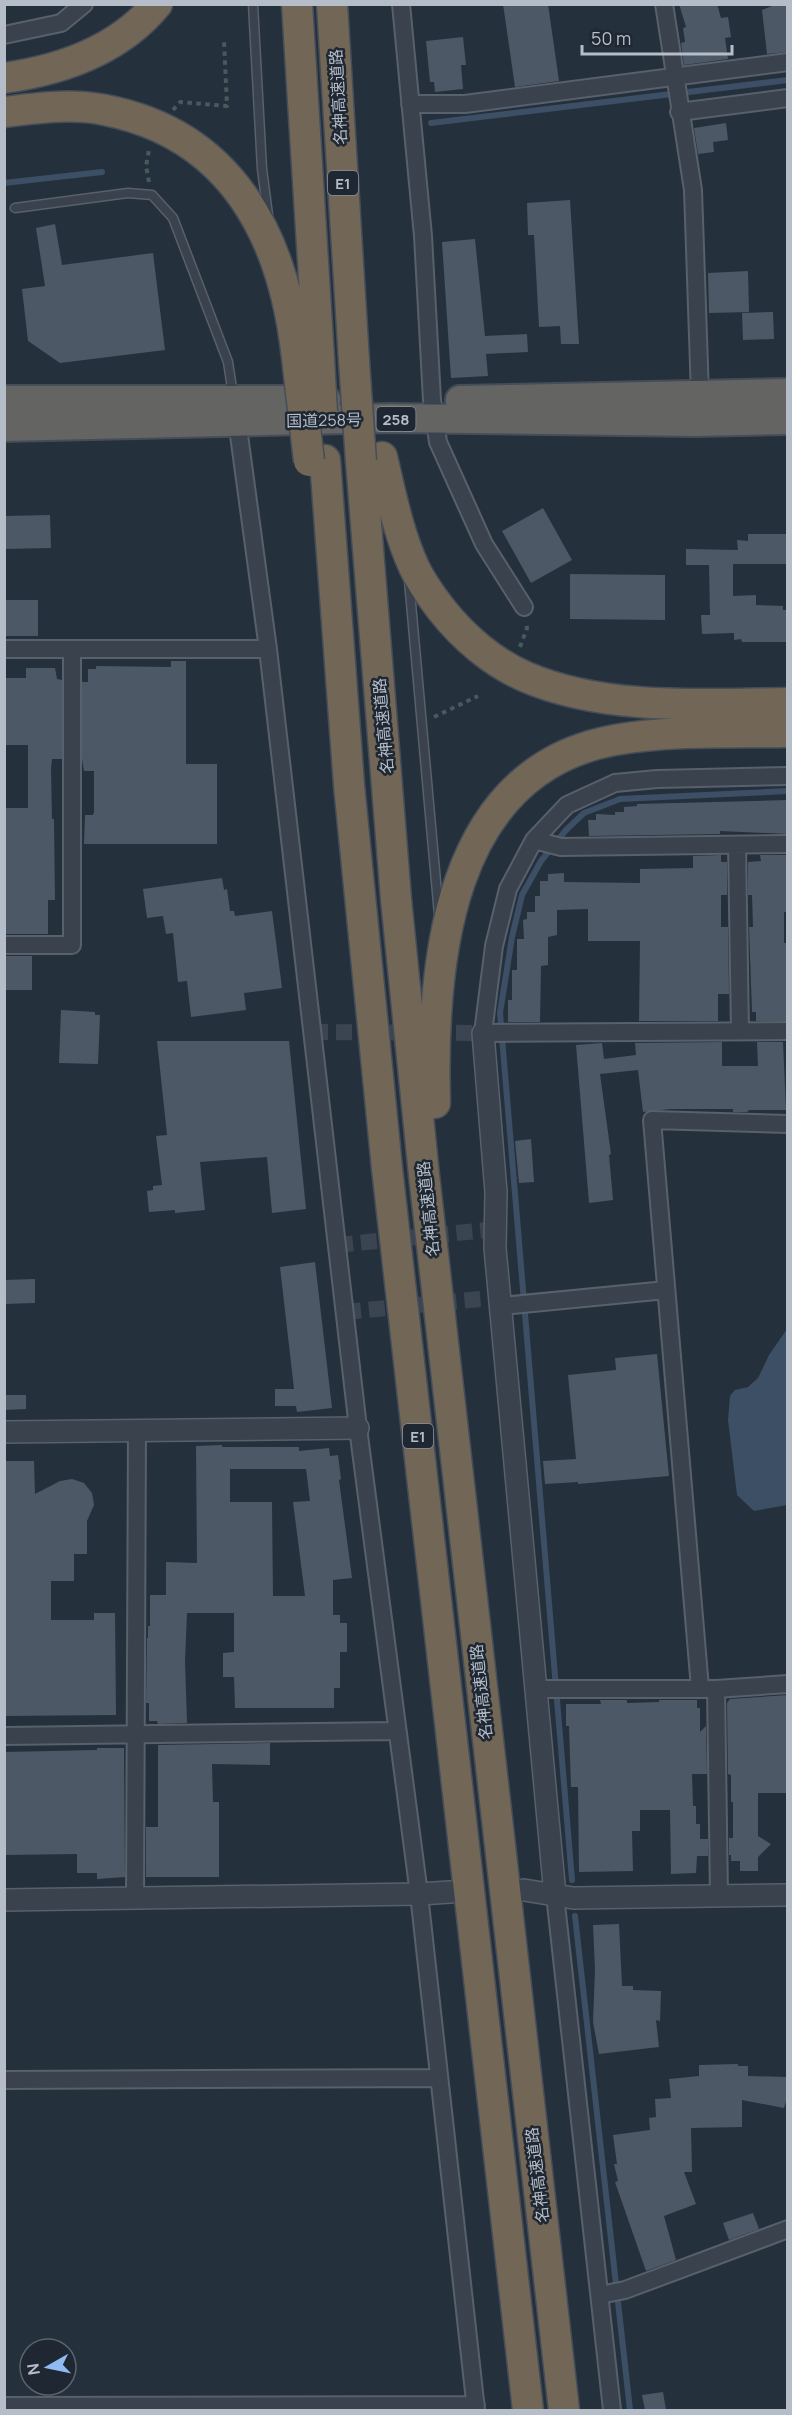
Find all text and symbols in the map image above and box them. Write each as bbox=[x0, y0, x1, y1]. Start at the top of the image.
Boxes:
scale bar bbox=[582, 18, 732, 56]
text: 50 m bbox=[591, 26, 631, 50]
street label: 名神高速道路 bbox=[325, 48, 351, 146]
road number: E1 bbox=[328, 171, 358, 195]
road number: 258 bbox=[376, 407, 416, 431]
street label: 国道258号 bbox=[286, 408, 362, 432]
street label: 名神高速道路 bbox=[368, 677, 398, 775]
street label: 名神高速道路 bbox=[412, 1160, 444, 1258]
road number: E1 bbox=[403, 1424, 433, 1448]
street label: 名神高速道路 bbox=[465, 1643, 497, 1741]
street label: 名神高速道路 bbox=[520, 2126, 554, 2224]
north arrow bbox=[18, 2337, 78, 2397]
text: N bbox=[21, 2362, 45, 2377]

